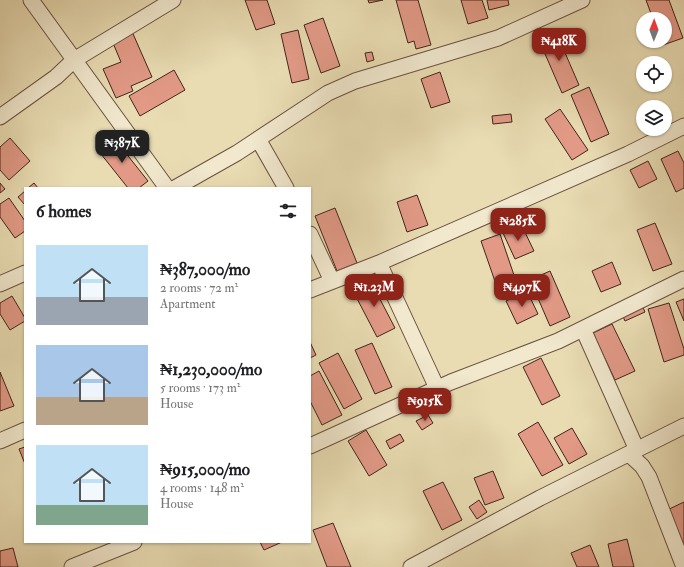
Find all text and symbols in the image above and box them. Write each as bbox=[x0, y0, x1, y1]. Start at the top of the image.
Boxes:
north arrow bbox=[636, 12, 672, 48]
map controls bbox=[636, 12, 672, 136]
pin: ₦418K bbox=[531, 28, 587, 62]
text: ₦418K bbox=[541, 33, 577, 49]
button: locate bbox=[636, 56, 672, 92]
button: layers bbox=[636, 100, 672, 136]
pin: ₦387K bbox=[94, 130, 150, 164]
text: ₦387K bbox=[104, 135, 140, 151]
icon: filters bbox=[277, 200, 299, 222]
text: 6 homes bbox=[36, 201, 91, 222]
pin: ₦285K bbox=[490, 208, 546, 242]
text: ₦285K bbox=[500, 213, 536, 229]
text: ₦387,000/mo bbox=[160, 259, 250, 280]
icon: home bbox=[68, 261, 116, 309]
pin: ₦1.23M bbox=[341, 274, 407, 308]
pin: ₦497K bbox=[494, 274, 550, 308]
text: ₦1.23M bbox=[354, 279, 394, 295]
text: ₦497K bbox=[503, 279, 541, 295]
text: 2 rooms · 72 m² bbox=[160, 280, 238, 296]
text: Apartment bbox=[160, 296, 216, 312]
text: ₦1,230,000/mo bbox=[160, 359, 262, 380]
icon: home bbox=[68, 361, 116, 409]
text: 5 rooms · 173 m² bbox=[160, 380, 240, 396]
pin: ₦915K bbox=[397, 388, 453, 422]
text: ₦915K bbox=[407, 393, 443, 409]
text: House bbox=[160, 396, 193, 412]
text: ₦915,000/mo bbox=[160, 459, 250, 480]
icon: home bbox=[68, 461, 116, 509]
text: 4 rooms · 148 m² bbox=[160, 480, 244, 496]
text: House bbox=[160, 496, 193, 512]

